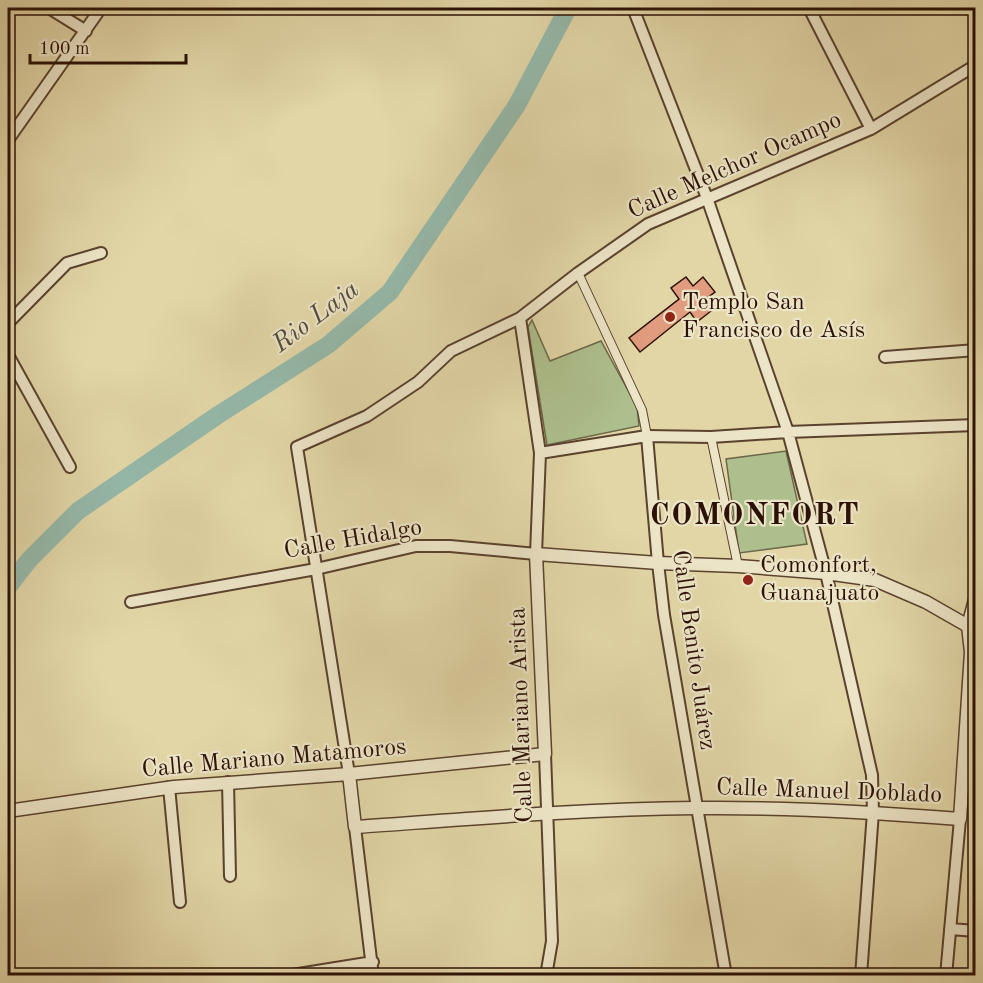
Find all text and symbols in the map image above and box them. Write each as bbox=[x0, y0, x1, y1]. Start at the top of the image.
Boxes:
scale bar bbox=[30, 27, 186, 65]
text: 100 m bbox=[39, 40, 90, 58]
street label: Calle Melchor Ocampo bbox=[625, 108, 845, 224]
water label: Rio Laja bbox=[267, 276, 364, 358]
place label: Templo San Francisco de Asís bbox=[682, 291, 865, 343]
marker: Templo San Francisco de Asís bbox=[663, 310, 677, 324]
district label: COMONFORT bbox=[650, 501, 860, 531]
street label: Calle Hidalgo bbox=[282, 516, 424, 564]
street label: Calle Benito Juárez bbox=[667, 548, 719, 752]
place label: Comonfort, Guanajuato bbox=[760, 554, 879, 606]
marker: Comonfort, Guanajuato bbox=[741, 573, 755, 587]
street label: Calle Mariano Arista bbox=[506, 607, 538, 823]
street label: Calle Mariano Matamoros bbox=[141, 735, 407, 783]
street label: Calle Manuel Doblado bbox=[715, 776, 943, 808]

